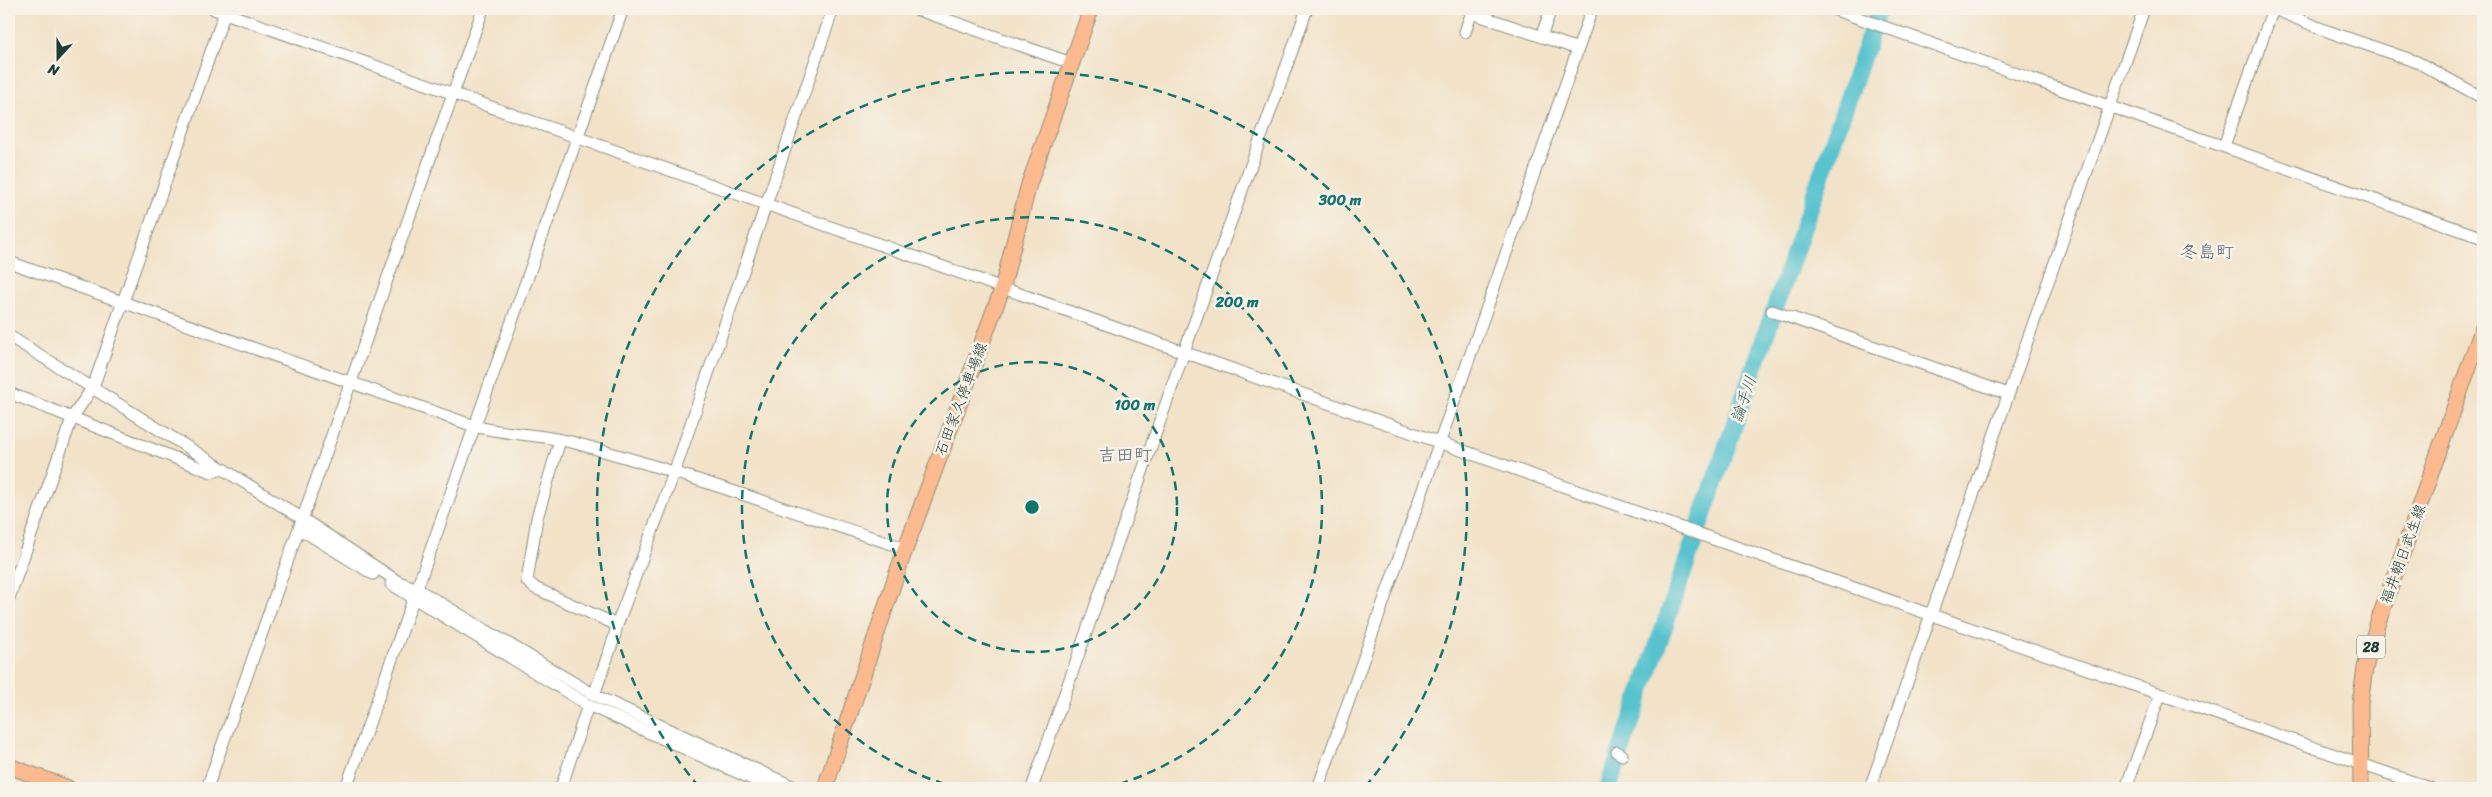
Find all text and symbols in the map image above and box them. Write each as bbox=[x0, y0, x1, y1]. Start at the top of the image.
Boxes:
north arrow bbox=[32, 32, 82, 82]
text: N bbox=[44, 56, 63, 83]
text: 300 m bbox=[1318, 187, 1362, 213]
district label: 冬島町 bbox=[2180, 236, 2234, 268]
text: 200 m bbox=[1214, 289, 1259, 315]
street label: 石田家久停車場線 bbox=[927, 338, 995, 460]
water label: 論手川 bbox=[1722, 372, 1765, 427]
text: 100 m bbox=[1115, 392, 1156, 418]
district label: 吉田町 bbox=[1098, 439, 1152, 471]
centre of rings bbox=[1023, 498, 1041, 516]
street label: 福井朝日武生線 bbox=[2373, 500, 2433, 608]
road number: 28 bbox=[2357, 636, 2385, 659]

